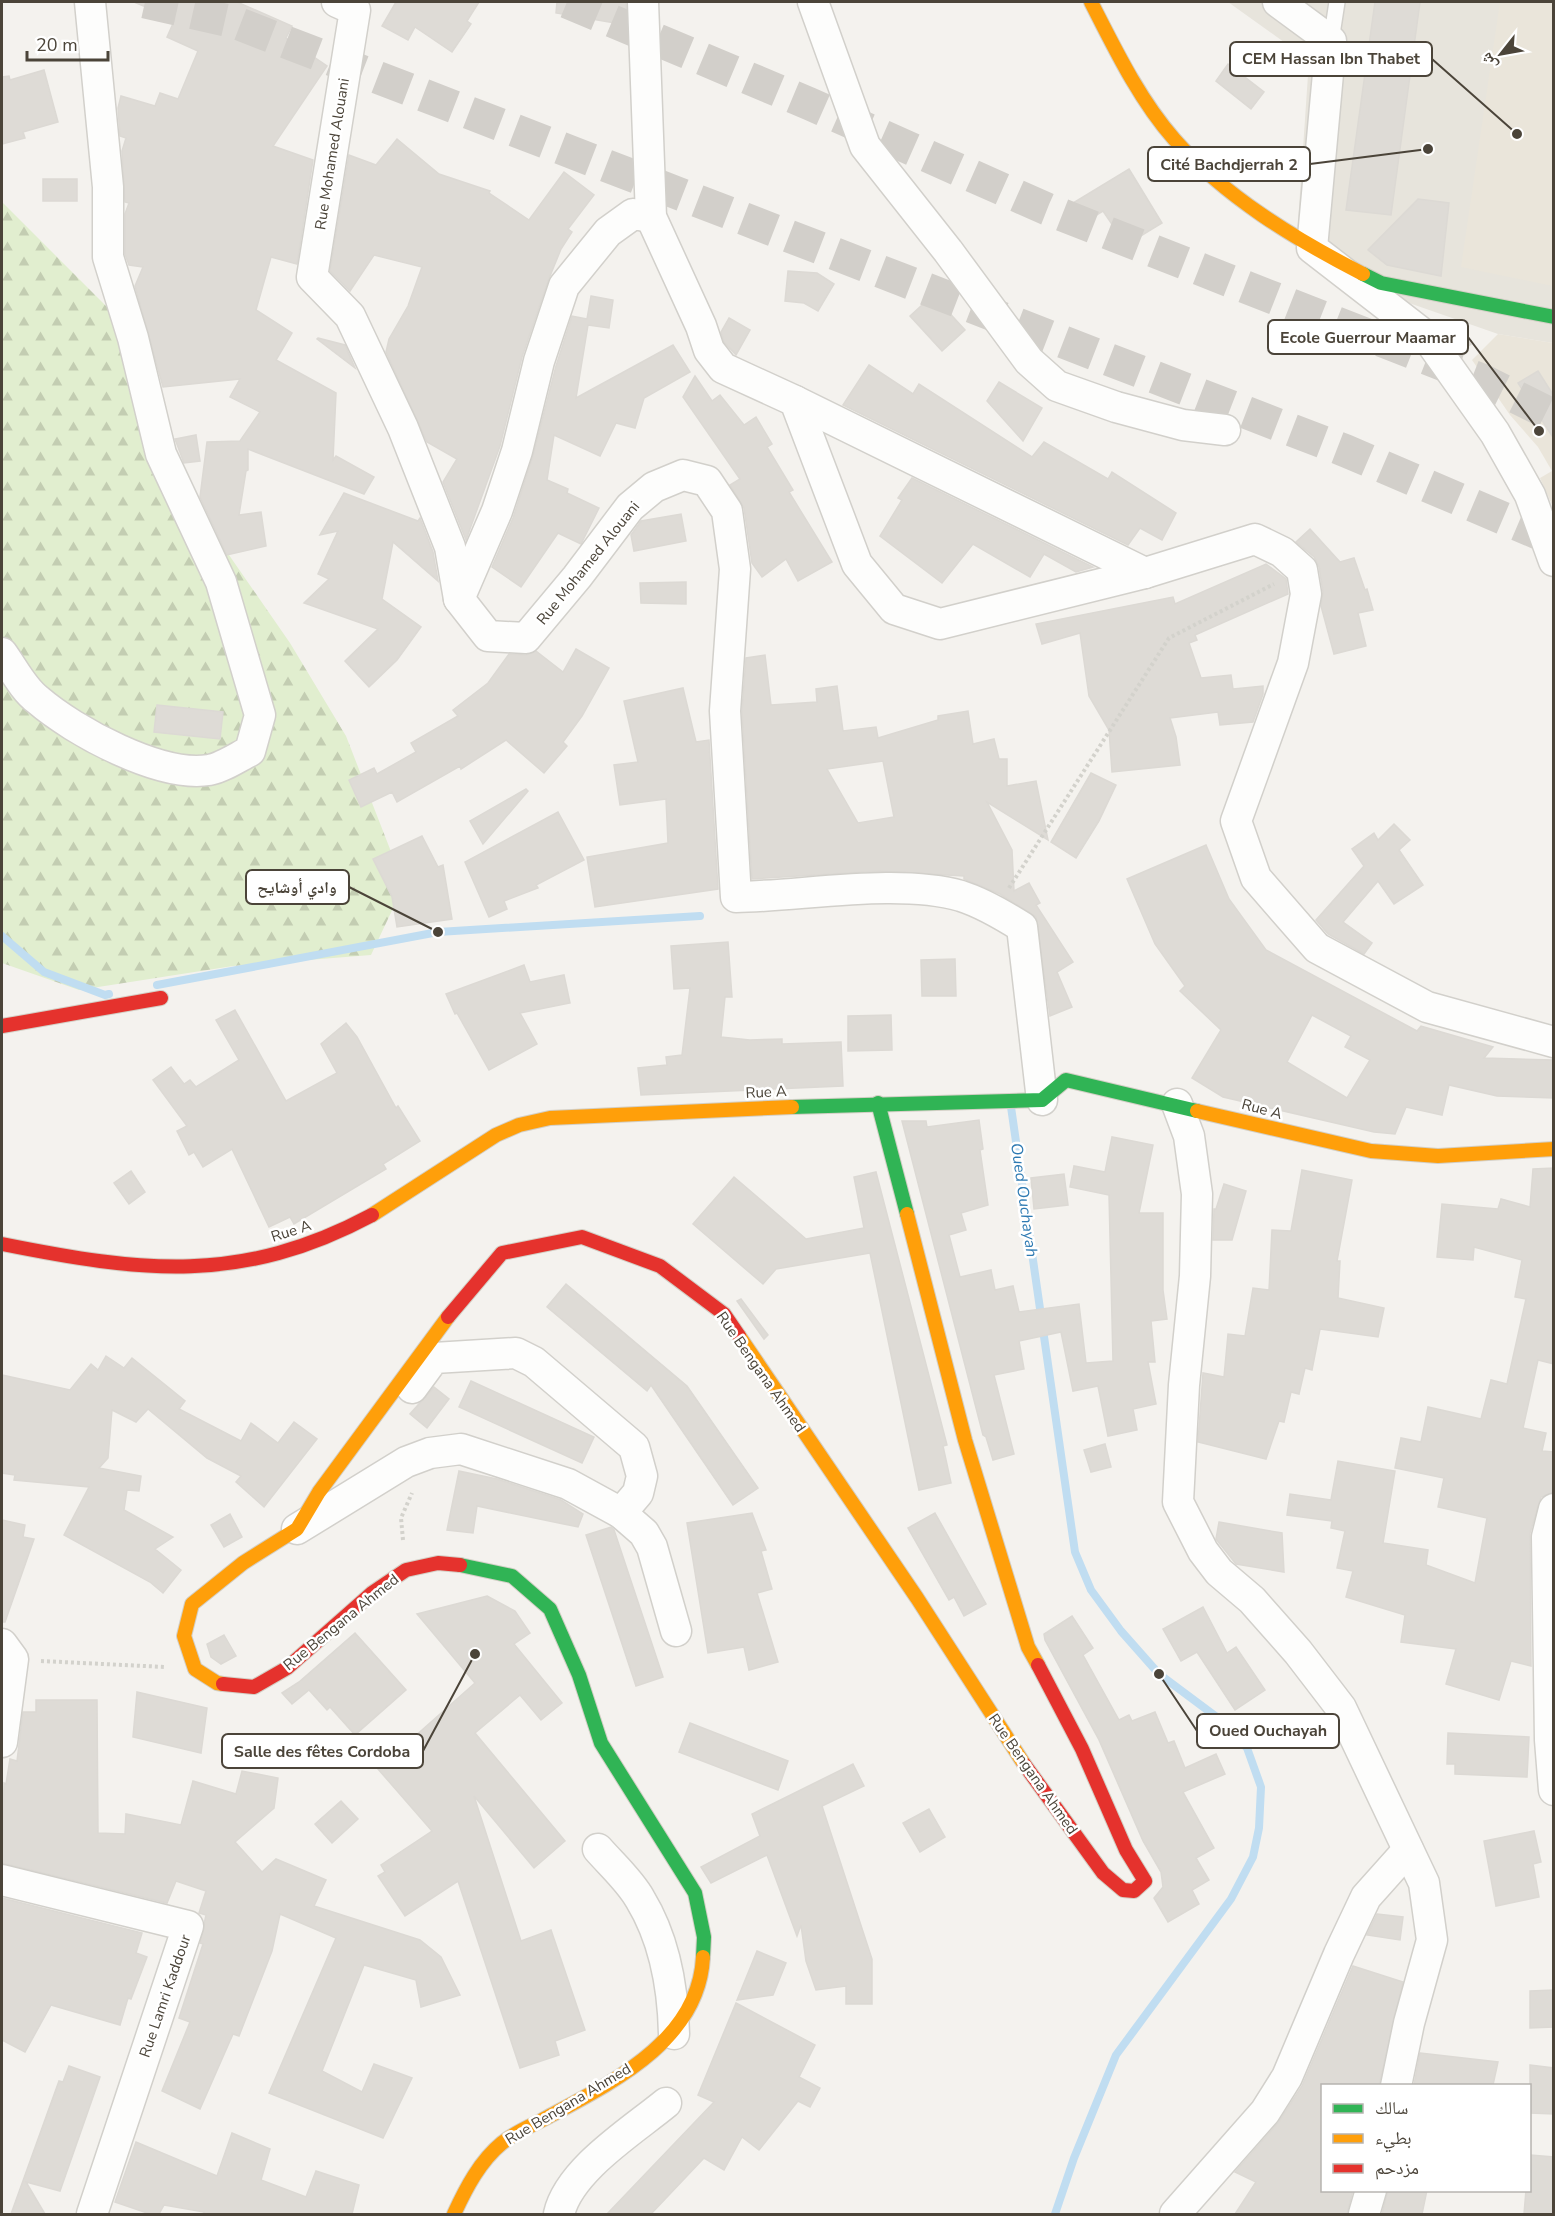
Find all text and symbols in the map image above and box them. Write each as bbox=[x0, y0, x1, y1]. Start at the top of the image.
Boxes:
scale bar bbox=[27, 24, 108, 62]
north arrow bbox=[1471, 24, 1531, 84]
text: 20 m bbox=[36, 33, 78, 57]
callout: CEM Hassan Ibn Thabet bbox=[1230, 42, 1432, 76]
text: CEM Hassan Ibn Thabet bbox=[1242, 48, 1421, 70]
text: ش bbox=[1475, 48, 1503, 74]
street label: Rue Mohamed Alouani bbox=[310, 77, 354, 231]
callout: Cité Bachdjerrah 2 bbox=[1148, 147, 1310, 181]
text: Cité Bachdjerrah 2 bbox=[1160, 154, 1298, 176]
callout: Ecole Guerrour Maamar bbox=[1268, 320, 1468, 354]
text: Ecole Guerrour Maamar bbox=[1280, 327, 1457, 349]
street label: Rue Mohamed Alouani bbox=[532, 497, 644, 629]
callout: وادي أوشايح bbox=[246, 870, 349, 904]
text: وادي أوشايح bbox=[257, 877, 337, 900]
street label: Rue A bbox=[745, 1081, 787, 1103]
street label: Rue A bbox=[1239, 1094, 1285, 1124]
water label: Oued Ouchayah bbox=[1005, 1142, 1043, 1258]
street label: Rue A bbox=[268, 1215, 314, 1247]
street label: Rue Bengana Ahmed bbox=[712, 1308, 810, 1436]
street label: Rue Bengana Ahmed bbox=[279, 1569, 403, 1675]
street label: Rue Bengana Ahmed bbox=[984, 1710, 1082, 1838]
callout: Oued Ouchayah bbox=[1197, 1714, 1339, 1748]
text: Oued Ouchayah bbox=[1209, 1720, 1327, 1742]
callout: Salle des fêtes Cordoba bbox=[222, 1734, 423, 1768]
text: Salle des fêtes Cordoba bbox=[234, 1741, 410, 1763]
street label: Rue Lamri Kaddour bbox=[135, 1931, 196, 2060]
street label: Rue Bengana Ahmed bbox=[502, 2059, 634, 2149]
legend bbox=[1321, 2084, 1531, 2192]
text: سالك bbox=[1375, 2096, 1408, 2120]
text: بطيء bbox=[1375, 2126, 1412, 2153]
text: مزدحم bbox=[1375, 2156, 1419, 2180]

